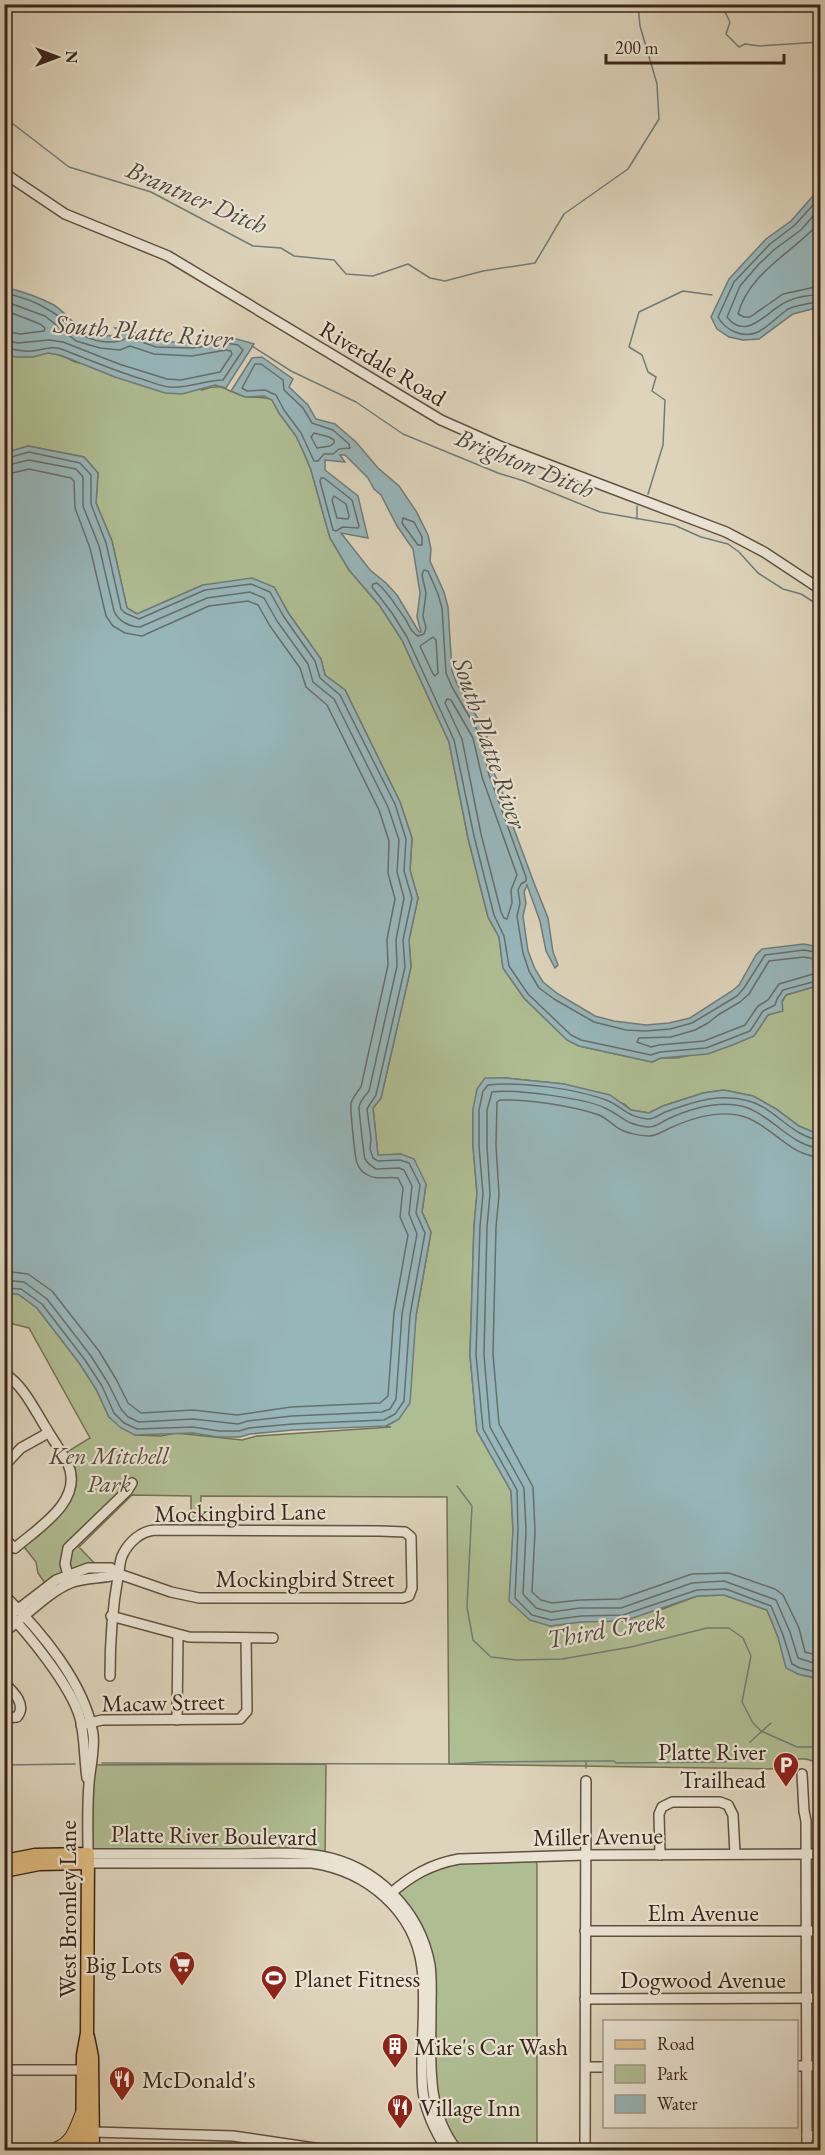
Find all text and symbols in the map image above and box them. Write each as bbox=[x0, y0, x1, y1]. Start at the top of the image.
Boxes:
north arrow bbox=[27, 27, 87, 87]
scale bar bbox=[606, 27, 784, 65]
text: 200 m bbox=[615, 36, 659, 59]
text: N bbox=[61, 51, 82, 64]
water label: Brantner Ditch bbox=[120, 152, 273, 242]
water label: South Platte River bbox=[51, 306, 235, 356]
street label: Riverdale Road bbox=[314, 313, 453, 413]
water label: Brighton Ditch bbox=[450, 419, 600, 506]
water label: South Platte River bbox=[444, 652, 536, 834]
park label: Ken Mitchell Park bbox=[48, 1440, 170, 1499]
street label: Mockingbird Lane bbox=[154, 1495, 326, 1529]
street label: Mockingbird Street bbox=[216, 1563, 395, 1594]
water label: Third Creek bbox=[544, 1602, 668, 1656]
street label: Macaw Street bbox=[101, 1685, 225, 1719]
place label: Platte River Trailhead bbox=[658, 1736, 767, 1795]
parking icon: Platte River Trailhead bbox=[771, 1750, 801, 1788]
street label: Platte River Boulevard bbox=[110, 1818, 318, 1852]
street label: Miller Avenue bbox=[533, 1819, 663, 1853]
street label: West Bromley Lane bbox=[52, 1820, 83, 1998]
street label: Elm Avenue bbox=[647, 1897, 759, 1928]
place label: Big Lots bbox=[86, 1949, 162, 1980]
supermarket icon: Big Lots bbox=[167, 1949, 197, 1987]
sports icon: Planet Fitness bbox=[259, 1963, 289, 2001]
place label: Planet Fitness bbox=[294, 1963, 420, 1994]
street label: Dogwood Avenue bbox=[620, 1964, 786, 1995]
legend bbox=[603, 2020, 798, 2128]
building icon: Mike's Car Wash bbox=[380, 2031, 410, 2069]
place label: Mike's Car Wash bbox=[414, 2031, 568, 2062]
text: Road bbox=[657, 2032, 696, 2055]
text: Park bbox=[657, 2062, 688, 2085]
restaurant icon: McDonald's bbox=[107, 2064, 137, 2102]
place label: McDonald's bbox=[142, 2064, 256, 2095]
restaurant icon: Village Inn bbox=[385, 2092, 415, 2130]
place label: Village Inn bbox=[420, 2092, 521, 2123]
text: Water bbox=[657, 2092, 698, 2115]

